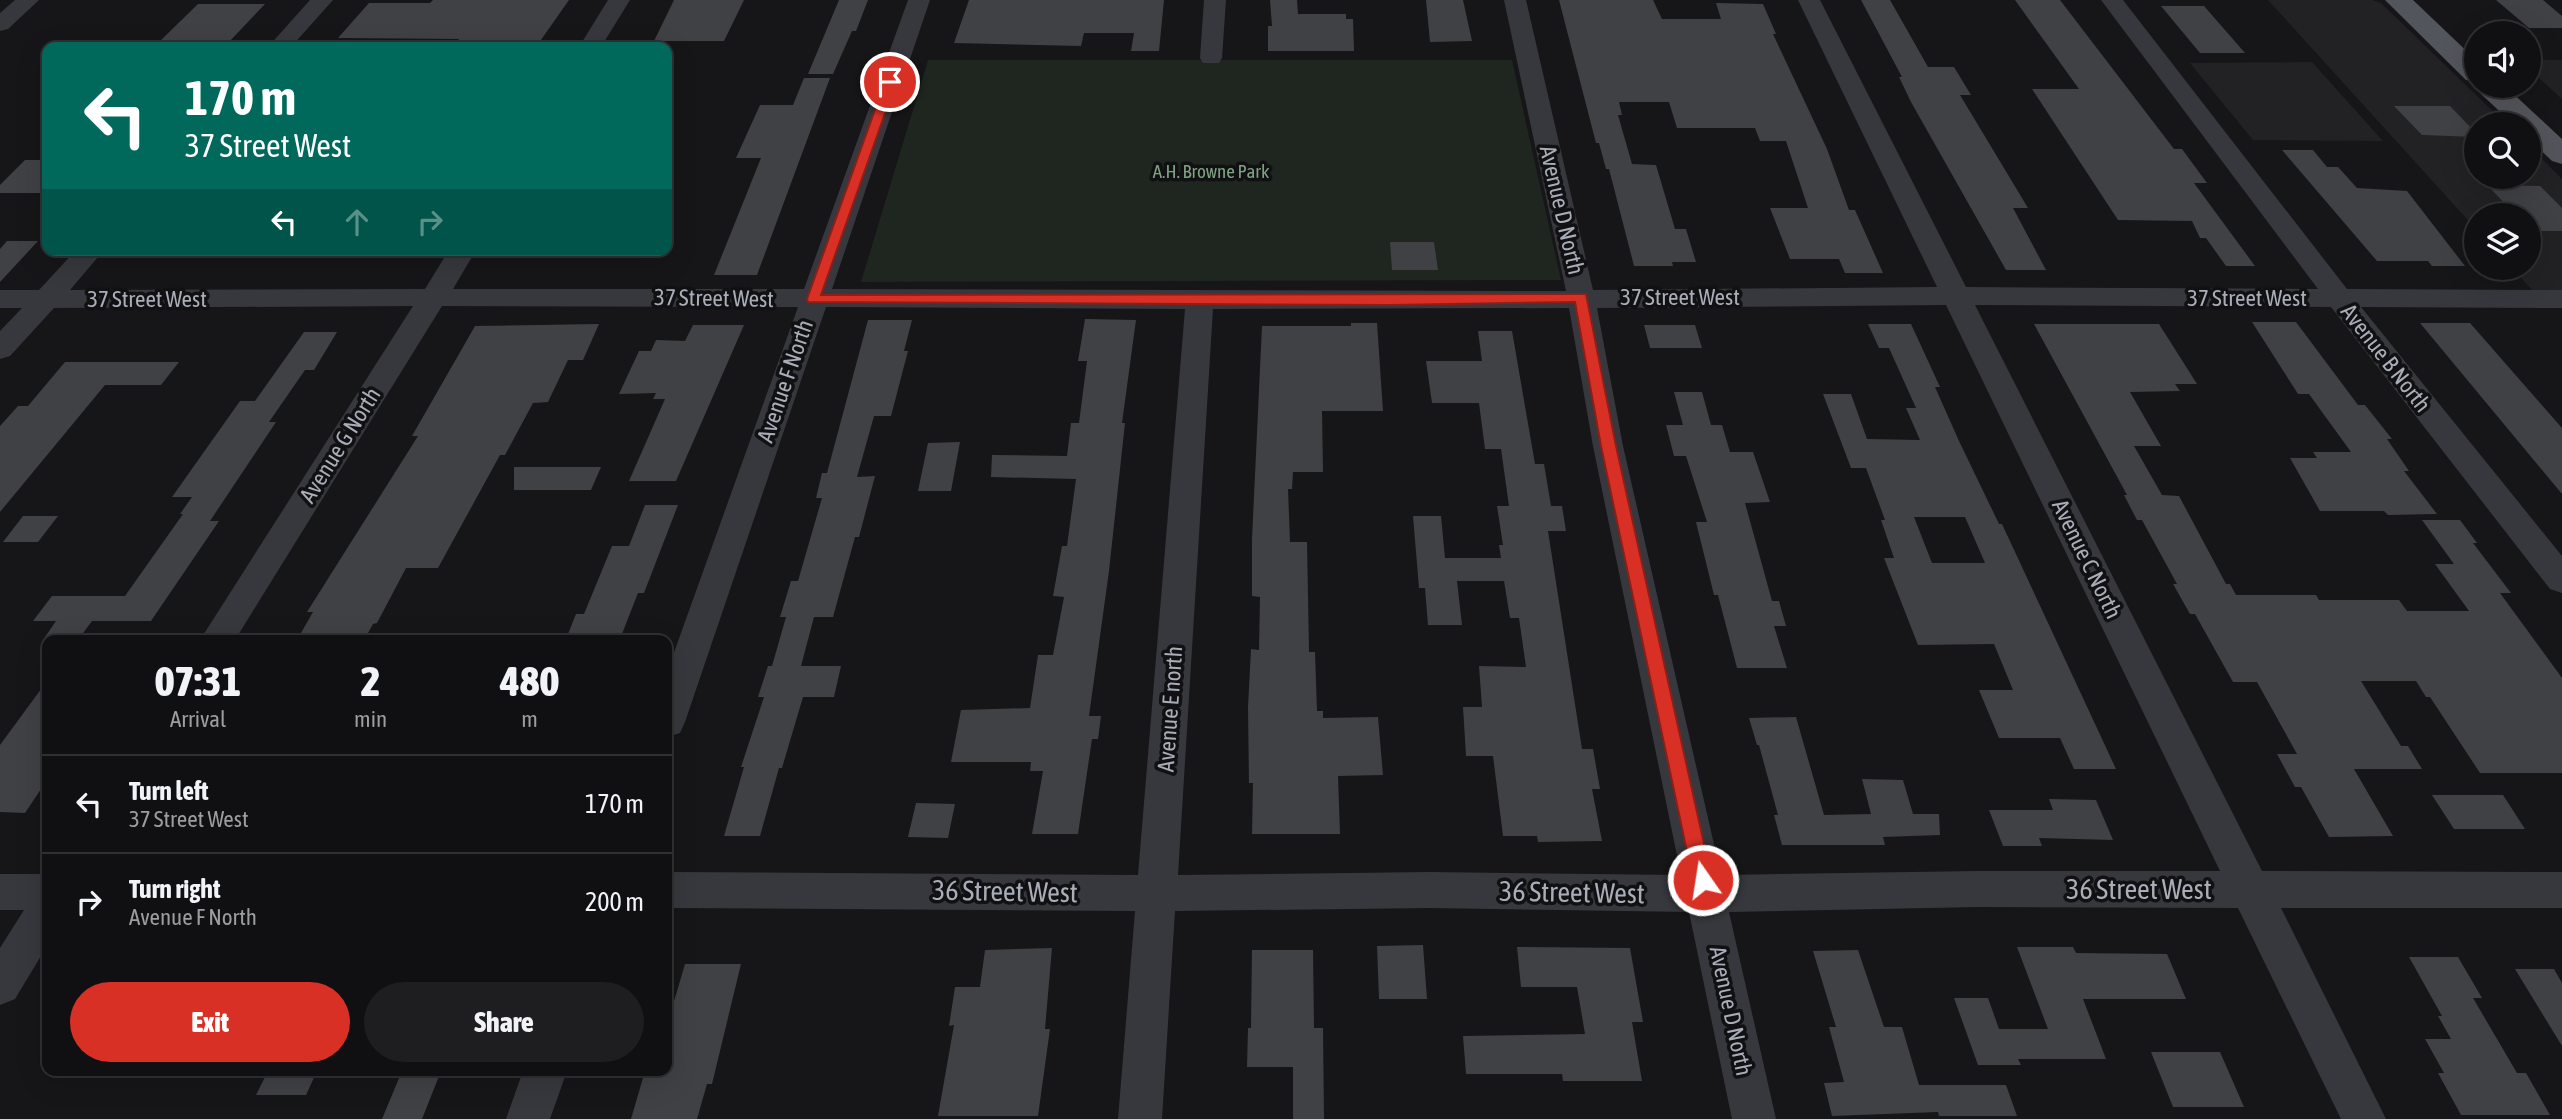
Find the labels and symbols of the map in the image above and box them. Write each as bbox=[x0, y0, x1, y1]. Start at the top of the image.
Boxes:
pin bbox=[860, 52, 920, 112]
street label: Avenue D North bbox=[1535, 143, 1589, 277]
park label: A.H. Browne Park bbox=[1153, 160, 1270, 182]
street label: 37 Street West bbox=[654, 284, 774, 312]
street label: 37 Street West bbox=[1620, 284, 1740, 310]
street label: 37 Street West bbox=[2187, 285, 2307, 311]
street label: 37 Street West bbox=[87, 286, 207, 312]
street label: Avenue B North bbox=[2336, 299, 2436, 417]
street label: Avenue F North bbox=[752, 316, 818, 446]
street label: Avenue G North bbox=[294, 383, 386, 507]
street label: Avenue C North bbox=[2047, 495, 2127, 623]
street label: Avenue E north bbox=[1153, 645, 1187, 773]
position arrow bbox=[1666, 843, 1740, 917]
street label: 36 Street West bbox=[2066, 873, 2212, 905]
street label: 36 Street West bbox=[932, 874, 1078, 908]
street label: 36 Street West bbox=[1499, 875, 1645, 909]
street label: Avenue D North bbox=[1705, 944, 1757, 1078]

